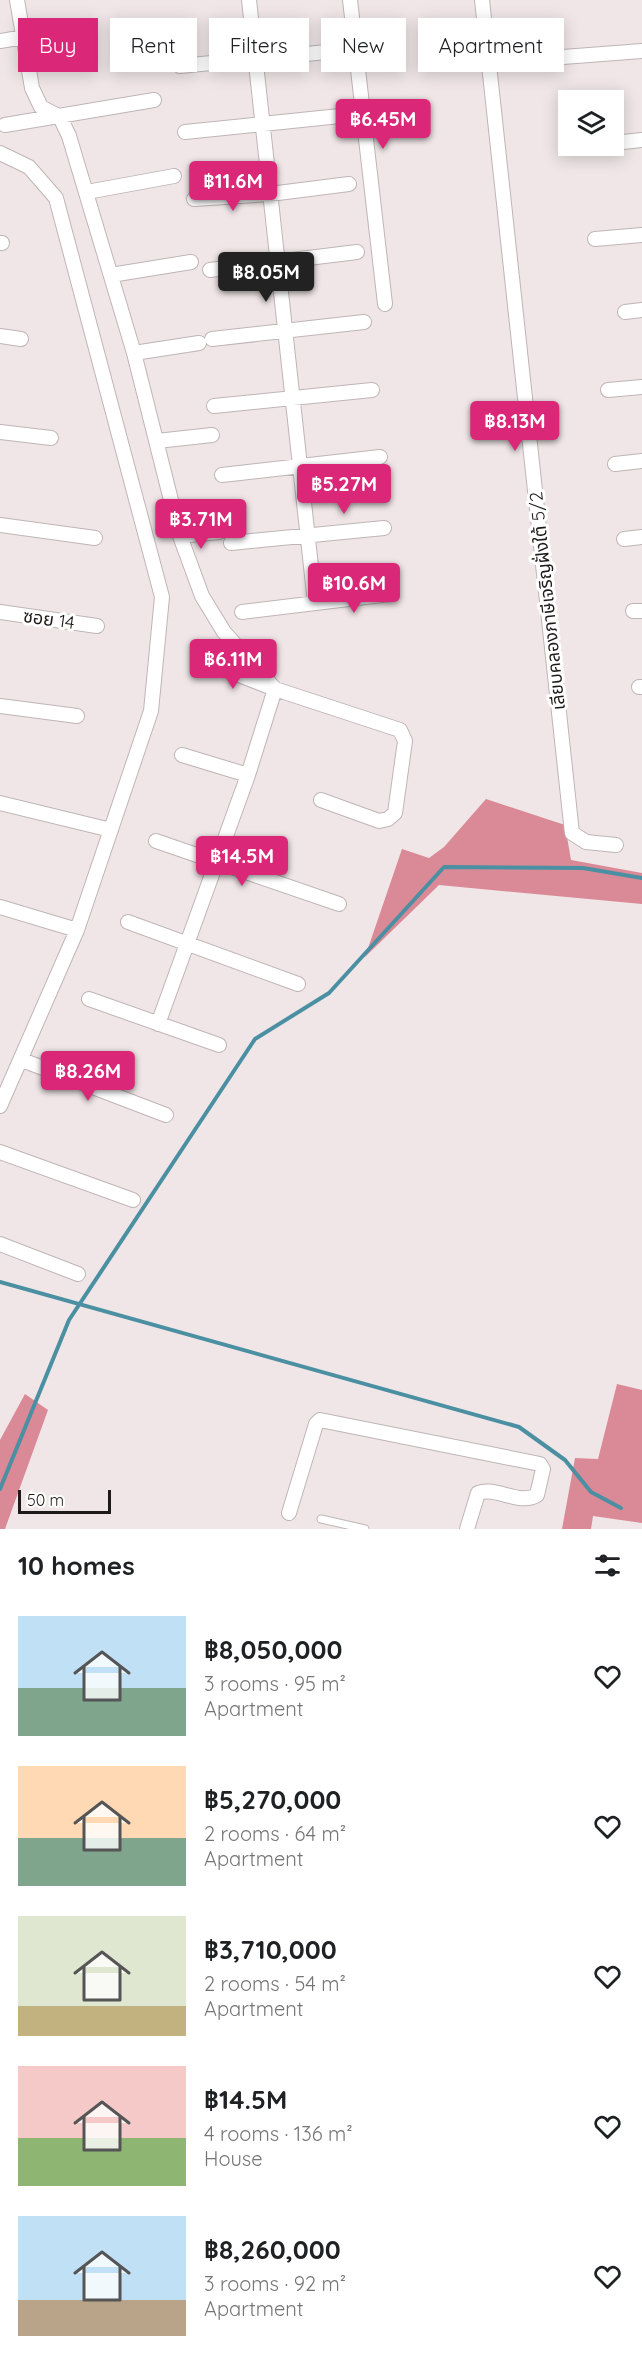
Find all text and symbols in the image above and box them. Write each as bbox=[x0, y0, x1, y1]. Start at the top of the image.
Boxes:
chip: Buy bbox=[18, 18, 98, 72]
chip: Rent bbox=[110, 18, 197, 72]
chip: Filters bbox=[209, 18, 309, 72]
chip: New bbox=[321, 18, 406, 72]
chip: Apartment bbox=[418, 18, 564, 72]
map controls bbox=[558, 90, 624, 156]
button: layers bbox=[558, 90, 624, 156]
pin: ฿6.45M bbox=[334, 99, 432, 150]
text: ฿6.45M bbox=[350, 106, 416, 131]
pin: ฿11.6M bbox=[184, 161, 282, 212]
text: ฿11.6M bbox=[203, 168, 263, 193]
pin: ฿8.05M bbox=[217, 252, 315, 303]
text: ฿8.05M bbox=[232, 259, 300, 284]
pin: ฿8.13M bbox=[466, 401, 564, 452]
text: ฿8.13M bbox=[484, 408, 546, 433]
pin: ฿5.27M bbox=[295, 464, 393, 515]
text: ฿5.27M bbox=[311, 471, 377, 496]
street label: เลียบคลองภาษีเจริญฝั่งใต้ 5/2 bbox=[524, 491, 570, 711]
pin: ฿3.71M bbox=[152, 499, 250, 550]
text: ฿3.71M bbox=[169, 506, 233, 531]
pin: ฿10.6M bbox=[305, 563, 403, 614]
text: ฿10.6M bbox=[322, 570, 386, 595]
street label: ซอย 14 bbox=[22, 604, 76, 634]
pin: ฿6.11M bbox=[184, 639, 282, 690]
text: ฿6.11M bbox=[204, 646, 262, 671]
pin: ฿14.5M bbox=[193, 836, 291, 887]
text: ฿14.5M bbox=[210, 843, 274, 868]
pin: ฿8.26M bbox=[39, 1051, 137, 1102]
text: ฿8.26M bbox=[55, 1058, 121, 1083]
scale bar bbox=[18, 1487, 111, 1514]
text: 50 m bbox=[27, 1490, 64, 1510]
text: 10 homes bbox=[18, 1549, 135, 1582]
icon: filters bbox=[591, 1549, 624, 1582]
text: ฿8,050,000 bbox=[204, 1633, 342, 1666]
icon: home bbox=[66, 1640, 138, 1712]
icon: heart bbox=[591, 1660, 624, 1693]
text: 3 rooms · 95 m² bbox=[204, 1671, 346, 1696]
text: Apartment bbox=[204, 1696, 304, 1721]
text: ฿5,270,000 bbox=[204, 1783, 341, 1816]
icon: home bbox=[66, 1790, 138, 1862]
icon: heart bbox=[591, 1810, 624, 1843]
text: 2 rooms · 64 m² bbox=[204, 1821, 346, 1846]
text: Apartment bbox=[204, 1846, 304, 1871]
text: ฿3,710,000 bbox=[204, 1933, 337, 1966]
icon: home bbox=[66, 1940, 138, 2012]
icon: heart bbox=[591, 1960, 624, 1993]
text: 2 rooms · 54 m² bbox=[204, 1971, 346, 1996]
text: Apartment bbox=[204, 1996, 304, 2021]
text: ฿14.5M bbox=[204, 2083, 287, 2116]
icon: home bbox=[66, 2090, 138, 2162]
icon: heart bbox=[591, 2110, 624, 2143]
text: 4 rooms · 136 m² bbox=[204, 2121, 353, 2146]
text: House bbox=[204, 2146, 263, 2171]
text: ฿8,260,000 bbox=[204, 2233, 341, 2266]
icon: home bbox=[66, 2240, 138, 2312]
icon: heart bbox=[591, 2260, 624, 2293]
text: 3 rooms · 92 m² bbox=[204, 2271, 346, 2296]
text: Apartment bbox=[204, 2296, 304, 2321]

